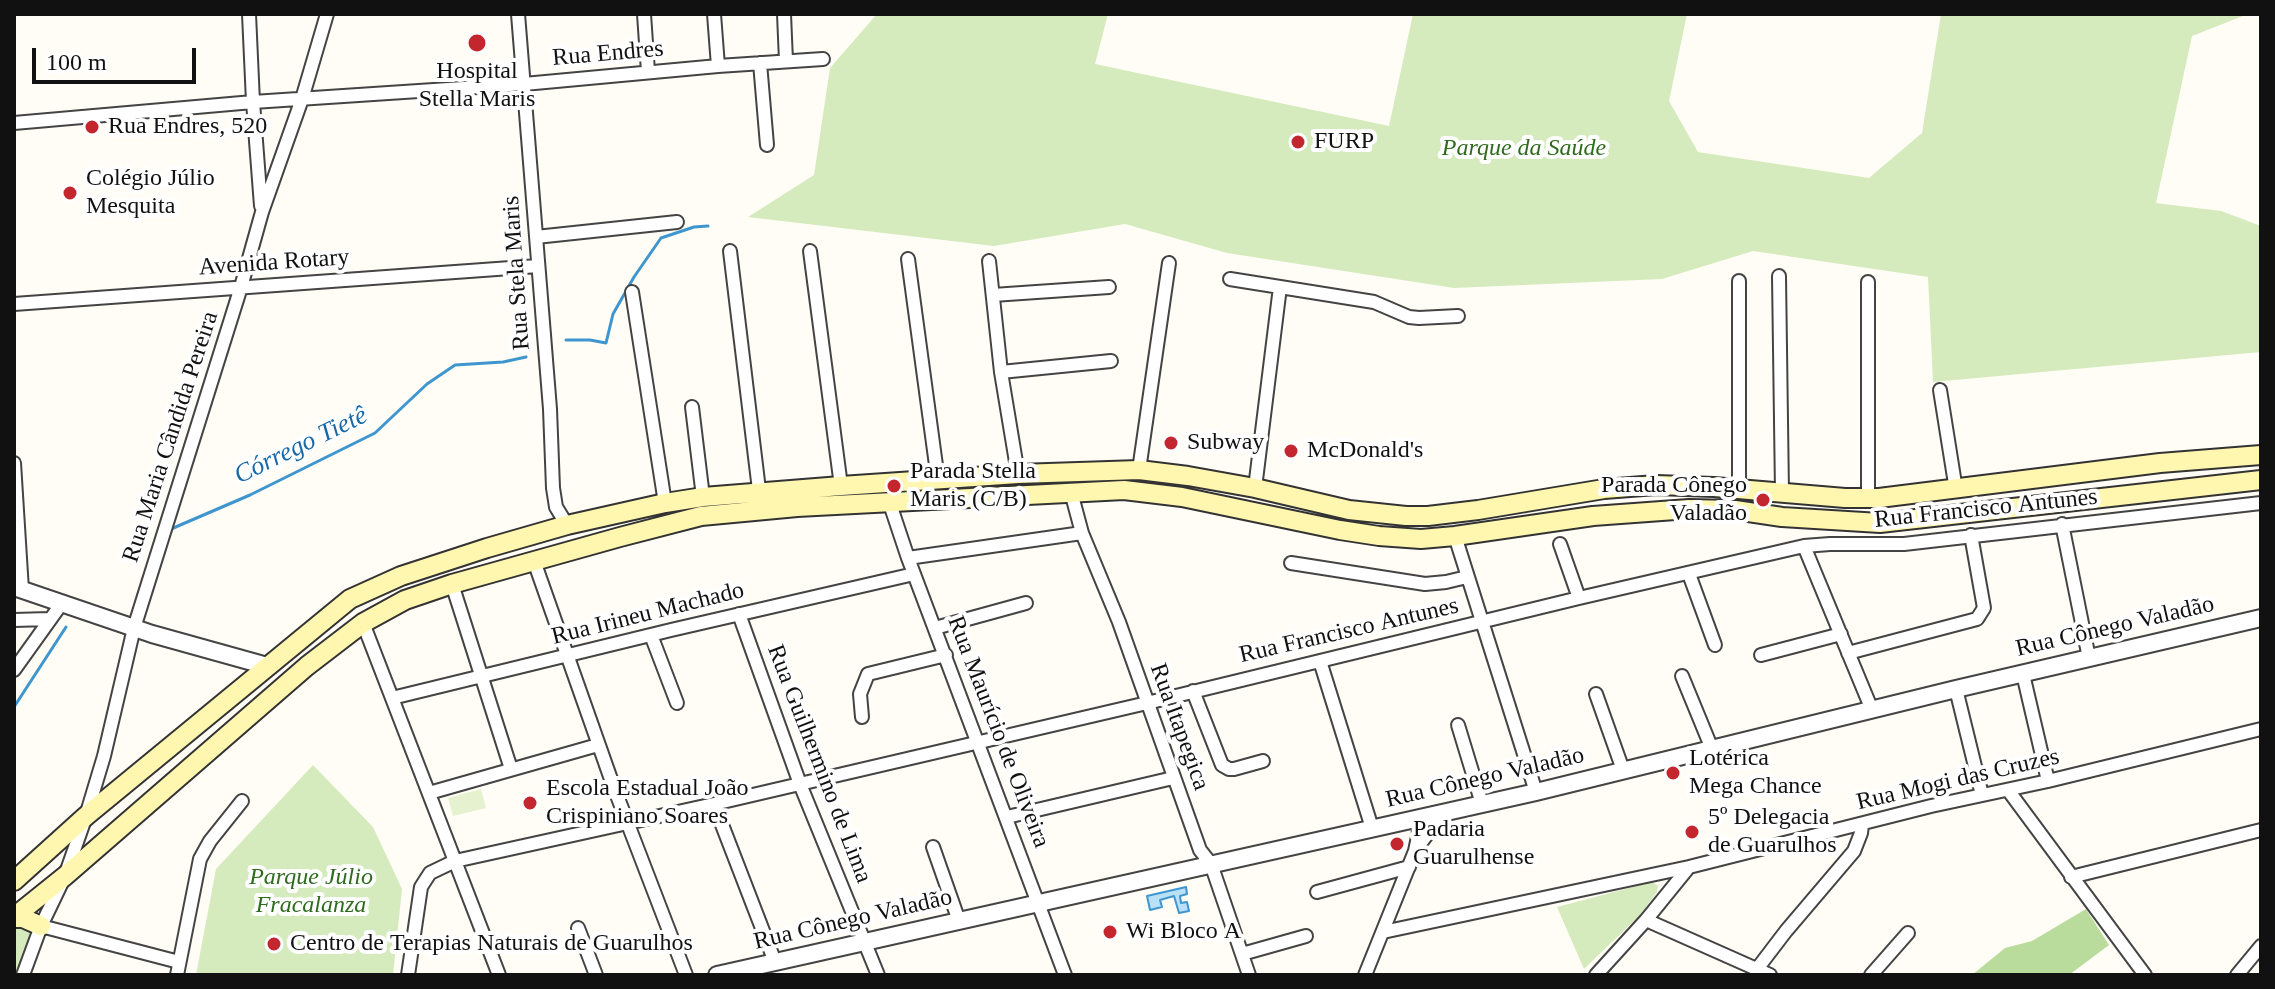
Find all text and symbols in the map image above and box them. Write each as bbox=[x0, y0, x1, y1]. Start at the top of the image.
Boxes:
scale bar bbox=[36, 32, 200, 82]
marker: Hospital Stella Maris bbox=[466, 32, 488, 54]
street label: Rua Endres bbox=[551, 35, 665, 73]
text: 100 m bbox=[46, 49, 107, 75]
place label: Hospital Stella Maris bbox=[419, 58, 535, 114]
place label: Rua Endres, 520 bbox=[108, 113, 267, 141]
marker: Rua Endres, 520 bbox=[83, 118, 101, 136]
place label: FURP bbox=[1314, 128, 1374, 156]
marker: FURP bbox=[1289, 133, 1307, 151]
park label: Parque da Saúde bbox=[1442, 135, 1606, 163]
place label: Colégio Júlio Mesquita bbox=[86, 165, 215, 221]
marker: Colégio Júlio Mesquita bbox=[61, 184, 79, 202]
street label: Rua Stela Maris bbox=[497, 195, 537, 351]
street label: Avenida Rotary bbox=[198, 243, 350, 283]
street label: Rua Maria Cândida Pereira bbox=[117, 308, 225, 566]
water label: Córrego Tietê bbox=[229, 400, 373, 492]
place label: Subway bbox=[1187, 429, 1264, 457]
marker: Subway bbox=[1162, 434, 1180, 452]
place label: McDonald's bbox=[1307, 437, 1423, 465]
marker: McDonald's bbox=[1282, 442, 1300, 460]
place label: Parada Stella Maris (C/B) bbox=[910, 458, 1036, 514]
place label: Parada Cônego Valadão bbox=[1601, 472, 1747, 528]
marker: Parada Stella Maris (C/B) bbox=[885, 477, 903, 495]
street label: Rua Francisco Antunes bbox=[1873, 483, 2099, 535]
marker: Parada Cônego Valadão bbox=[1754, 491, 1772, 509]
street label: Rua Irineu Machado bbox=[549, 576, 747, 652]
street label: Rua Cônego Valadão bbox=[2013, 590, 2217, 664]
street label: Rua Francisco Antunes bbox=[1237, 592, 1461, 670]
street label: Rua Maurício de Oliveira bbox=[940, 612, 1056, 852]
street label: Rua Guilhermino de Lima bbox=[760, 641, 878, 887]
street label: Rua Itapegica bbox=[1143, 660, 1215, 794]
street label: Rua Cônego Valadão bbox=[1383, 741, 1587, 815]
street label: Rua Mogi das Cruzes bbox=[1854, 743, 2062, 817]
place label: Lotérica Mega Chance bbox=[1689, 745, 1822, 801]
marker: Lotérica Mega Chance bbox=[1664, 764, 1682, 782]
place label: Escola Estadual João Crispiniano Soares bbox=[546, 775, 749, 831]
marker: Escola Estadual João Crispiniano Soares bbox=[521, 794, 539, 812]
place label: 5º Delegacia de Guarulhos bbox=[1708, 804, 1837, 860]
place label: Padaria Guarulhense bbox=[1413, 816, 1534, 872]
marker: 5º Delegacia de Guarulhos bbox=[1683, 823, 1701, 841]
marker: Padaria Guarulhense bbox=[1388, 835, 1406, 853]
park label: Parque Júlio Fracalanza bbox=[249, 864, 373, 920]
street label: Rua Cônego Valadão bbox=[751, 883, 955, 957]
place label: Wi Bloco A bbox=[1126, 918, 1241, 946]
marker: Wi Bloco A bbox=[1101, 923, 1119, 941]
place label: Centro de Terapias Naturais de Guarulhos bbox=[290, 930, 693, 958]
marker: Centro de Terapias Naturais de Guarulhos bbox=[265, 935, 283, 953]

